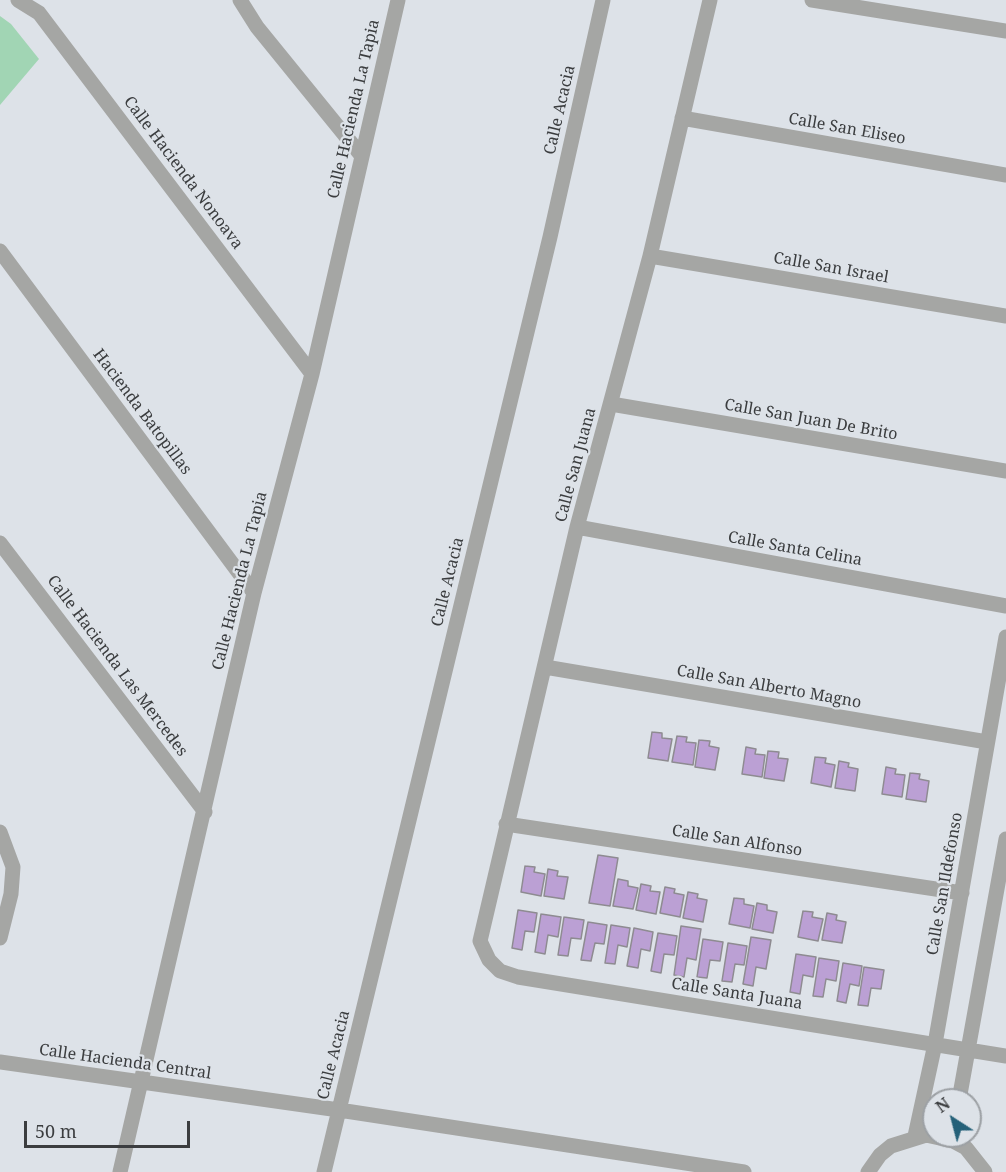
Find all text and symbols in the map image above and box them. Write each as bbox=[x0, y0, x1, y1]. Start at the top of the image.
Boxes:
street label: Calle Hacienda La Tapia bbox=[324, 17, 384, 201]
street label: Calle Acacia bbox=[540, 63, 580, 157]
street label: Calle Hacienda Nonoava bbox=[119, 93, 247, 253]
street label: Calle San Eliseo bbox=[787, 109, 907, 149]
street label: Calle San Israel bbox=[772, 248, 890, 288]
street label: Hacienda Batopillas bbox=[89, 346, 195, 478]
street label: Calle San Juan De Brito bbox=[723, 395, 899, 445]
street label: Calle San Juana bbox=[551, 406, 601, 524]
street label: Calle Hacienda La Tapia bbox=[208, 490, 272, 672]
street label: Calle Santa Celina bbox=[726, 528, 864, 570]
street label: Calle Acacia bbox=[428, 535, 468, 629]
street label: Calle Hacienda Las Mercedes bbox=[43, 572, 191, 760]
street label: Calle San Alberto Magno bbox=[675, 661, 863, 713]
street label: Calle San Ildefonso bbox=[923, 811, 967, 957]
street label: Calle San Alfonso bbox=[670, 821, 804, 861]
street label: Calle Santa Juana bbox=[670, 974, 804, 1014]
street label: Calle Acacia bbox=[314, 1008, 354, 1102]
street label: Calle Hacienda Central bbox=[38, 1040, 212, 1084]
north arrow bbox=[922, 1088, 982, 1148]
text: N bbox=[931, 1092, 954, 1118]
scale bar bbox=[27, 1109, 194, 1147]
text: 50 m bbox=[35, 1119, 77, 1143]

